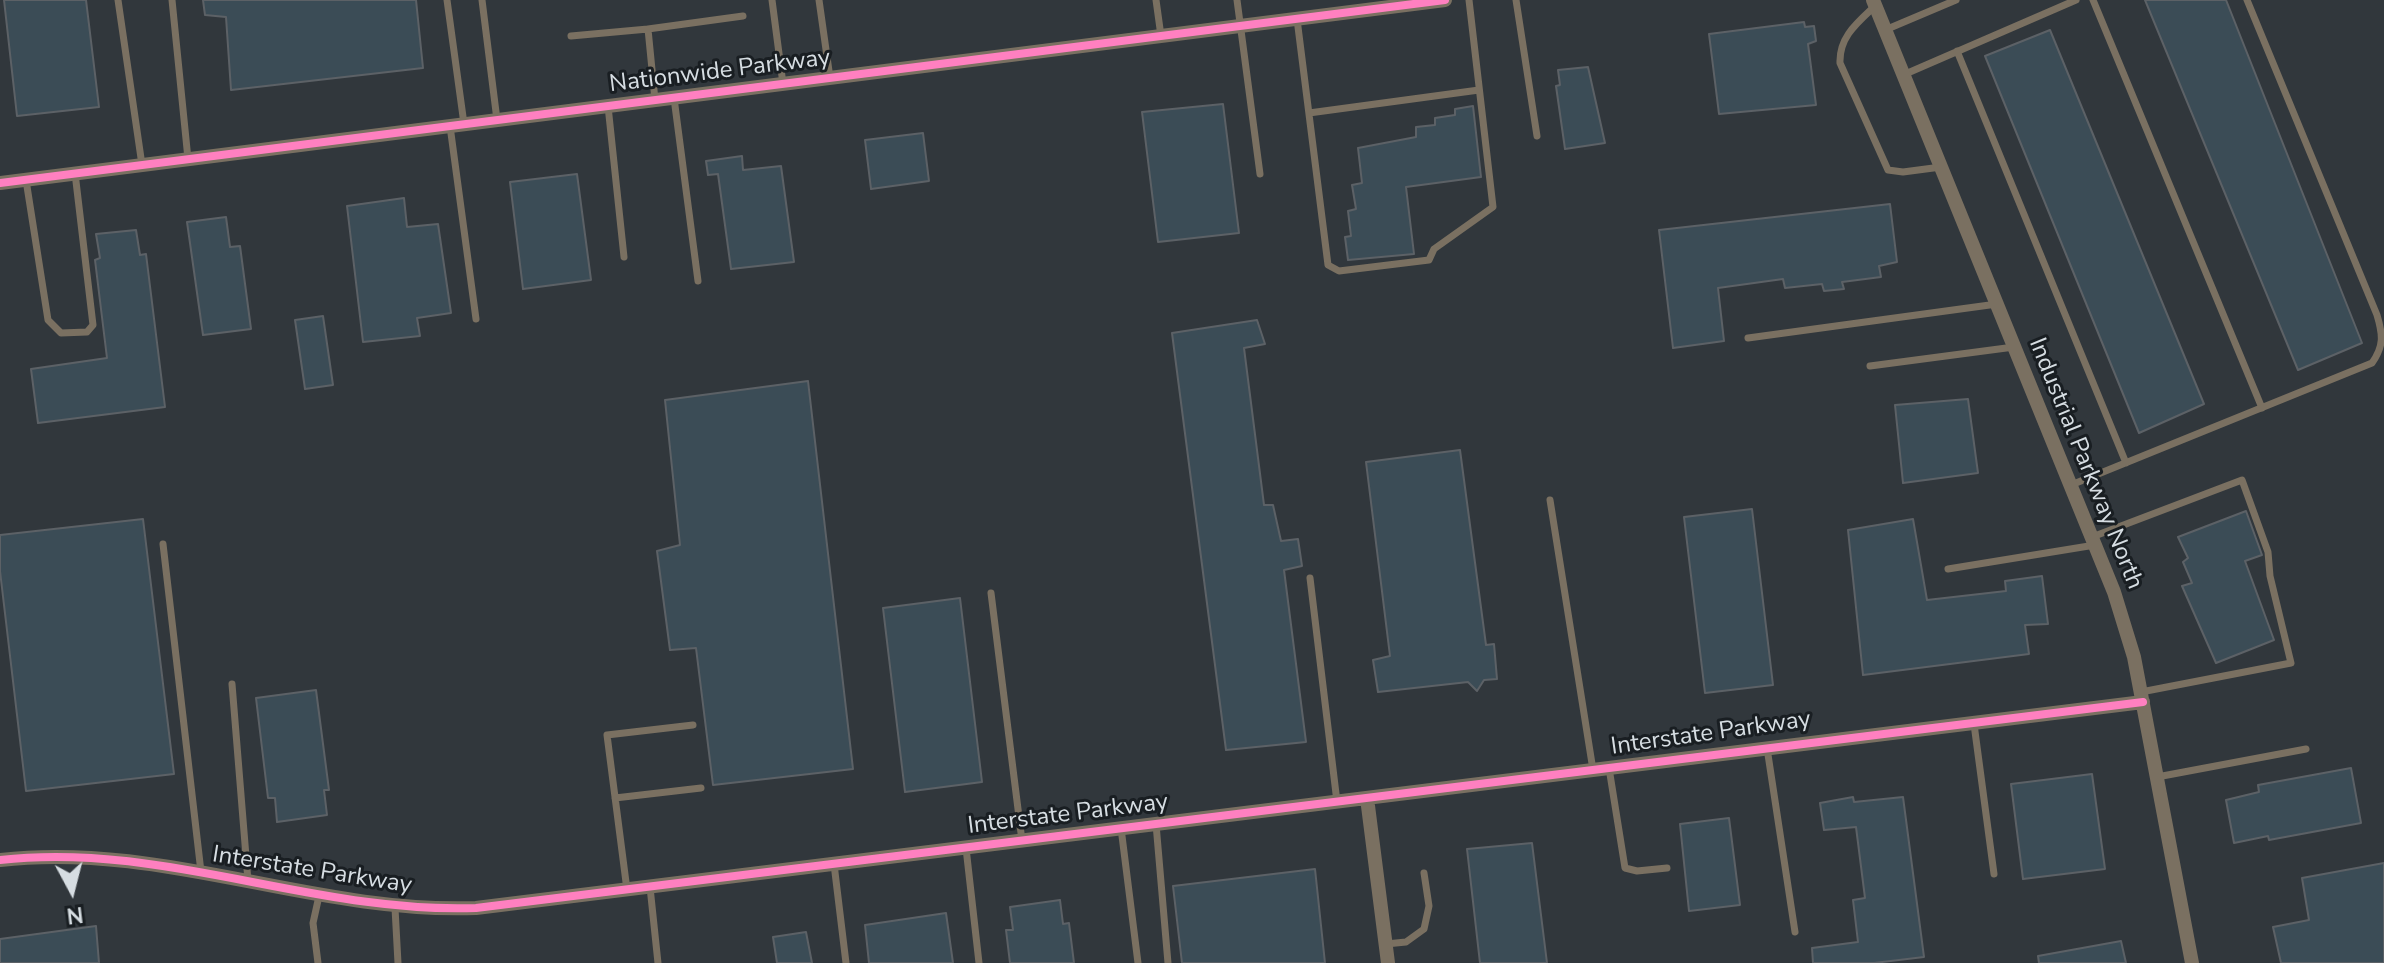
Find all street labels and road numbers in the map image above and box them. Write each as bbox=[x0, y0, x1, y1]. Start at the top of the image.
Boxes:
street label: Nationwide Parkway bbox=[608, 44, 832, 100]
street label: Industrial Parkway North bbox=[2021, 334, 2149, 594]
street label: Interstate Parkway bbox=[1609, 706, 1813, 762]
street label: Interstate Parkway bbox=[966, 788, 1170, 842]
street label: Interstate Parkway bbox=[210, 841, 414, 901]

